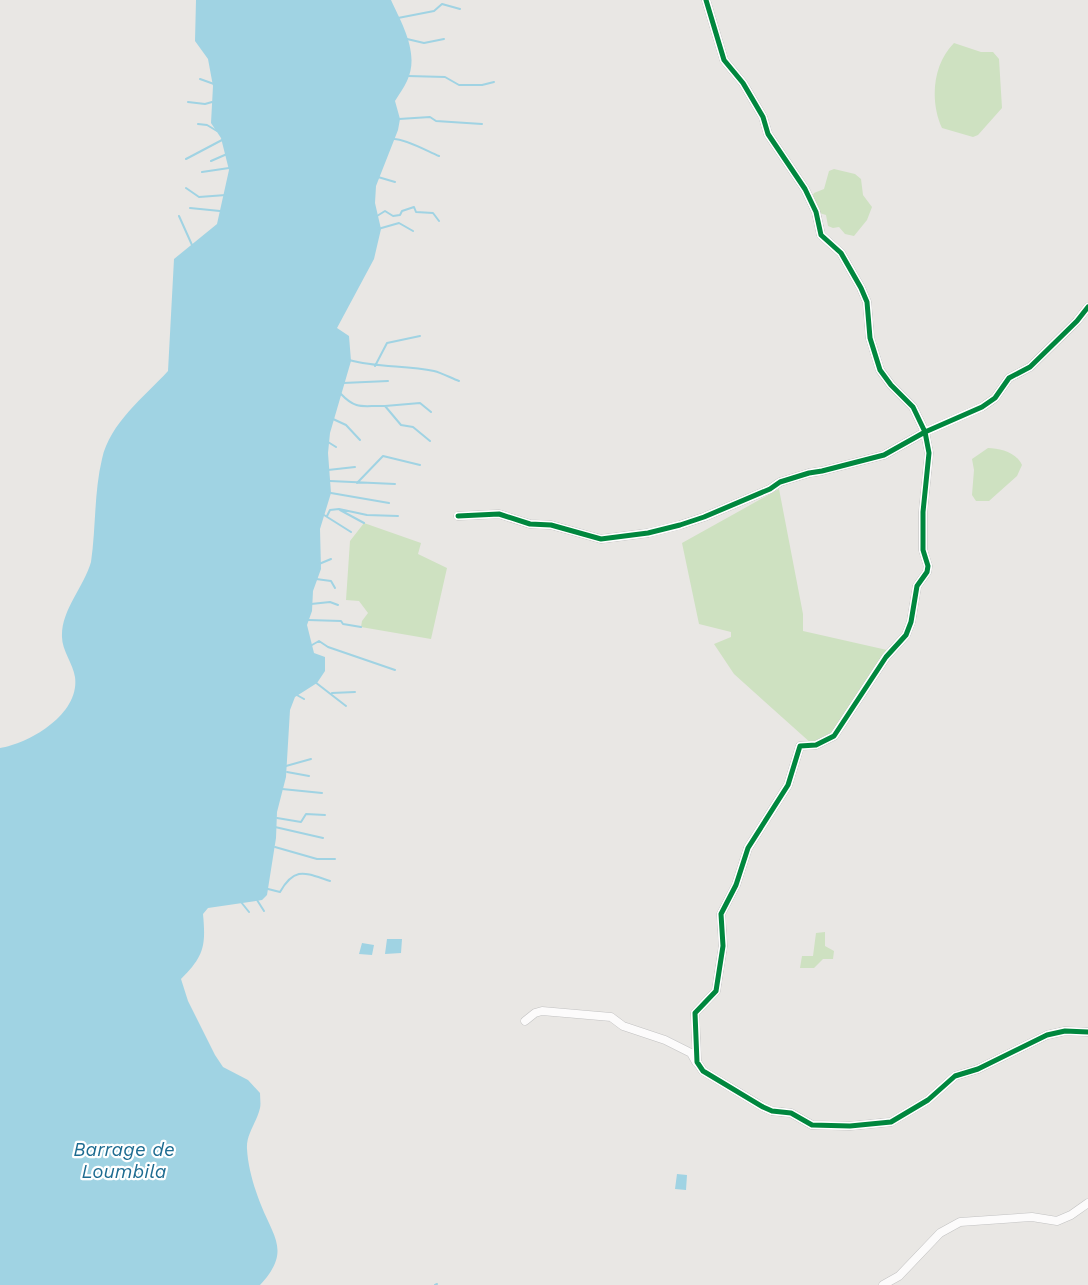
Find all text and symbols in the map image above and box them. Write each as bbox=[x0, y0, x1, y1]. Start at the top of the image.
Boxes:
water label: Barrage de Loumbila bbox=[73, 1138, 175, 1183]

